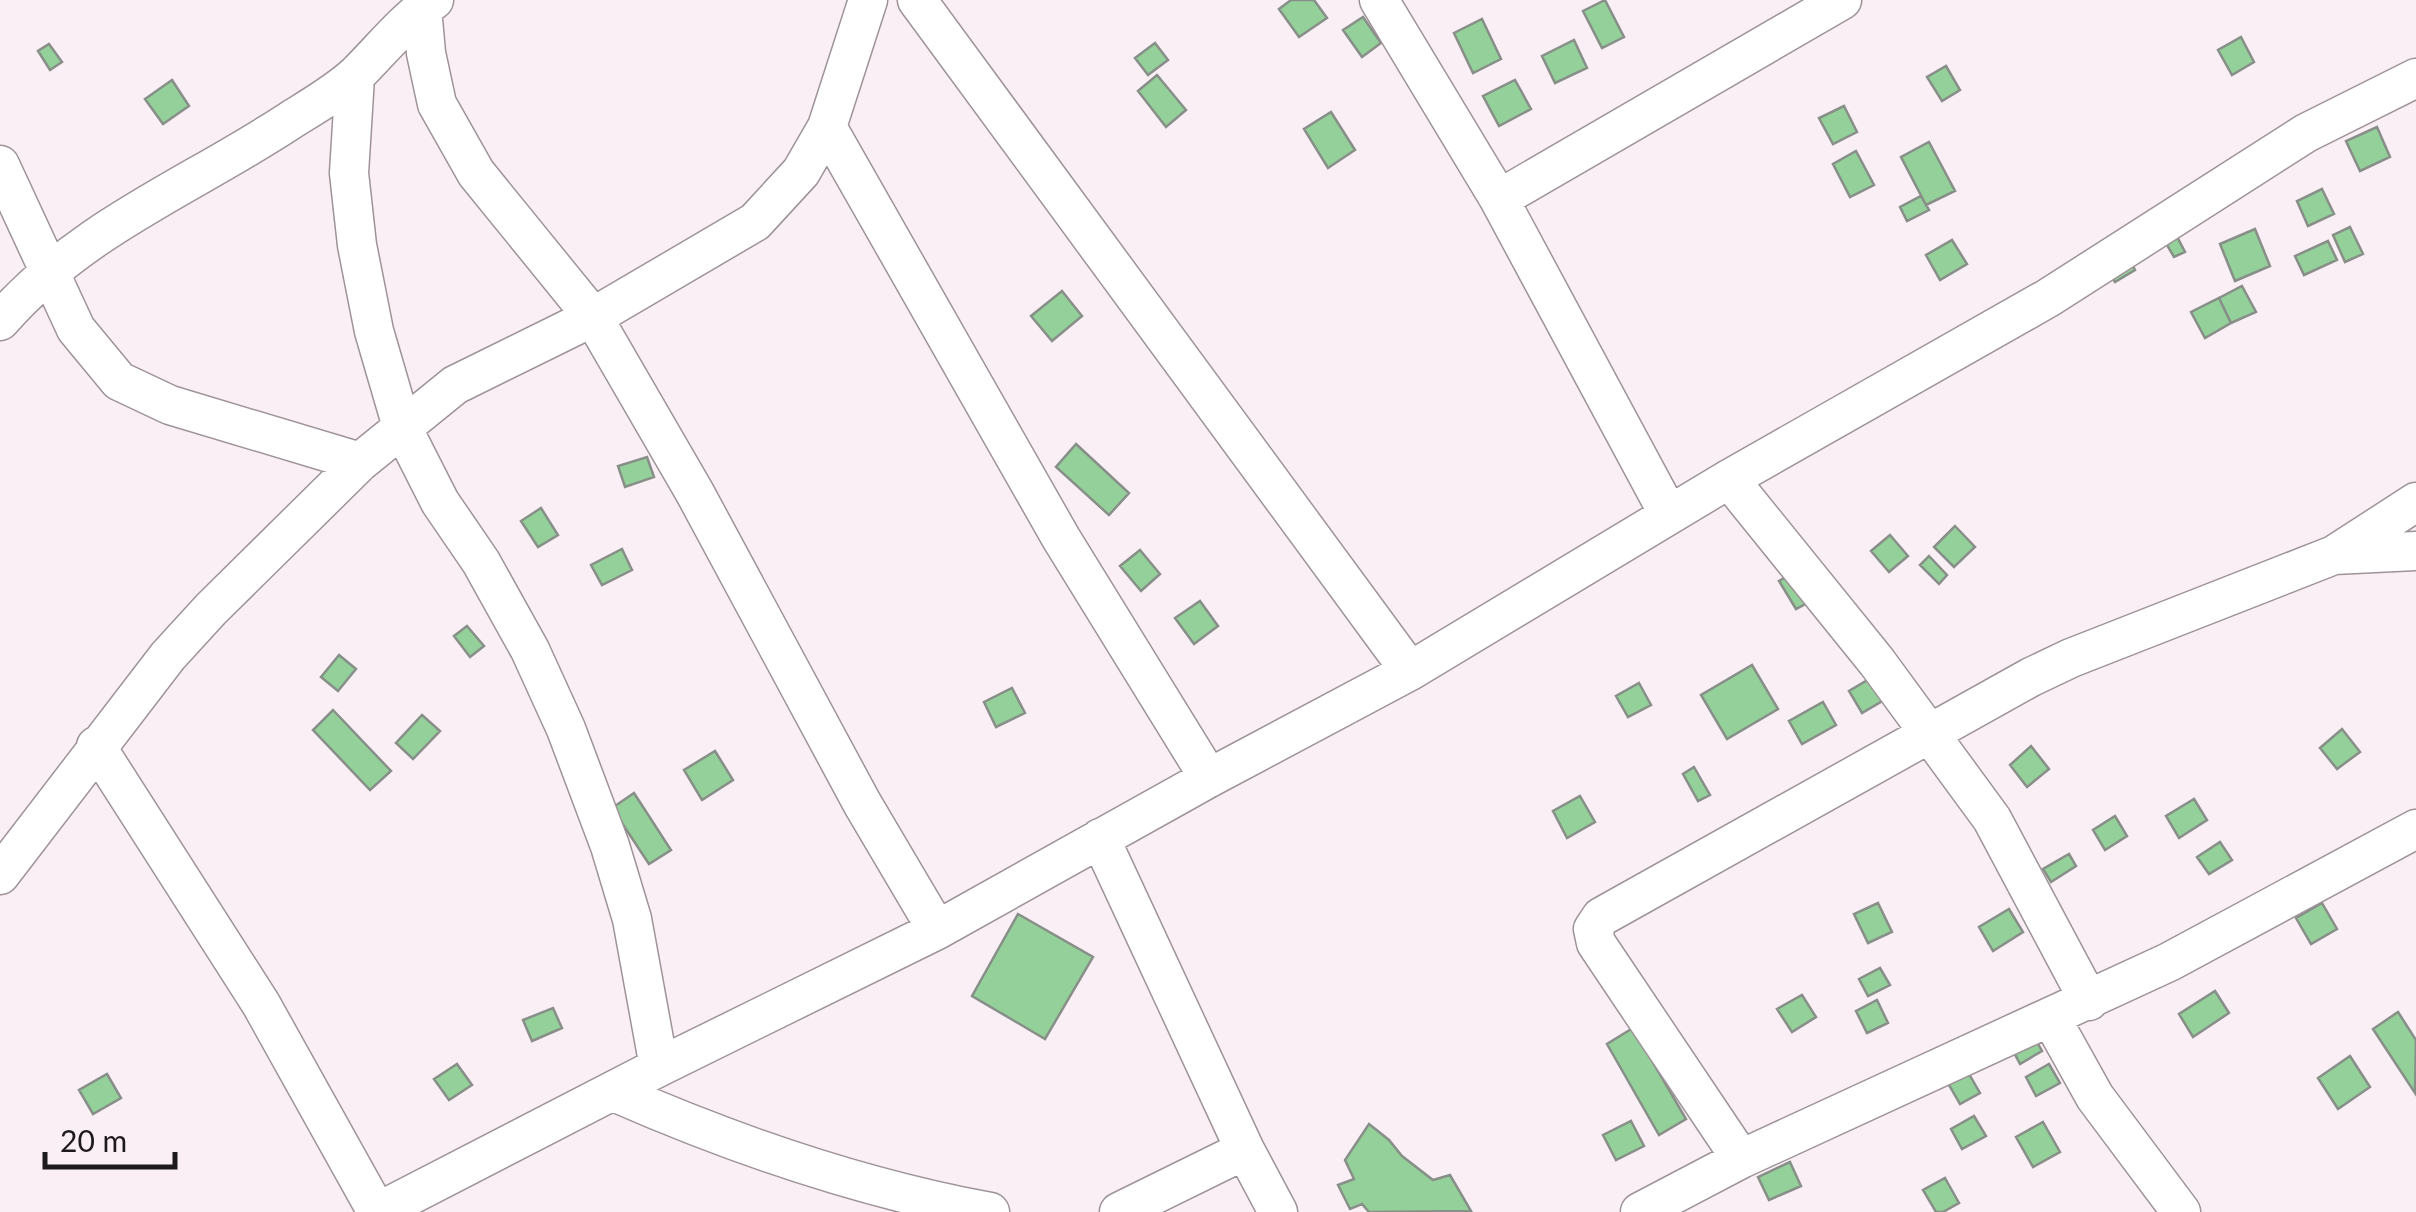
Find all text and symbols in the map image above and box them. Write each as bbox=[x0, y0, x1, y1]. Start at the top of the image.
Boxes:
scale bar bbox=[45, 1107, 175, 1169]
text: 20 m bbox=[60, 1122, 127, 1158]

